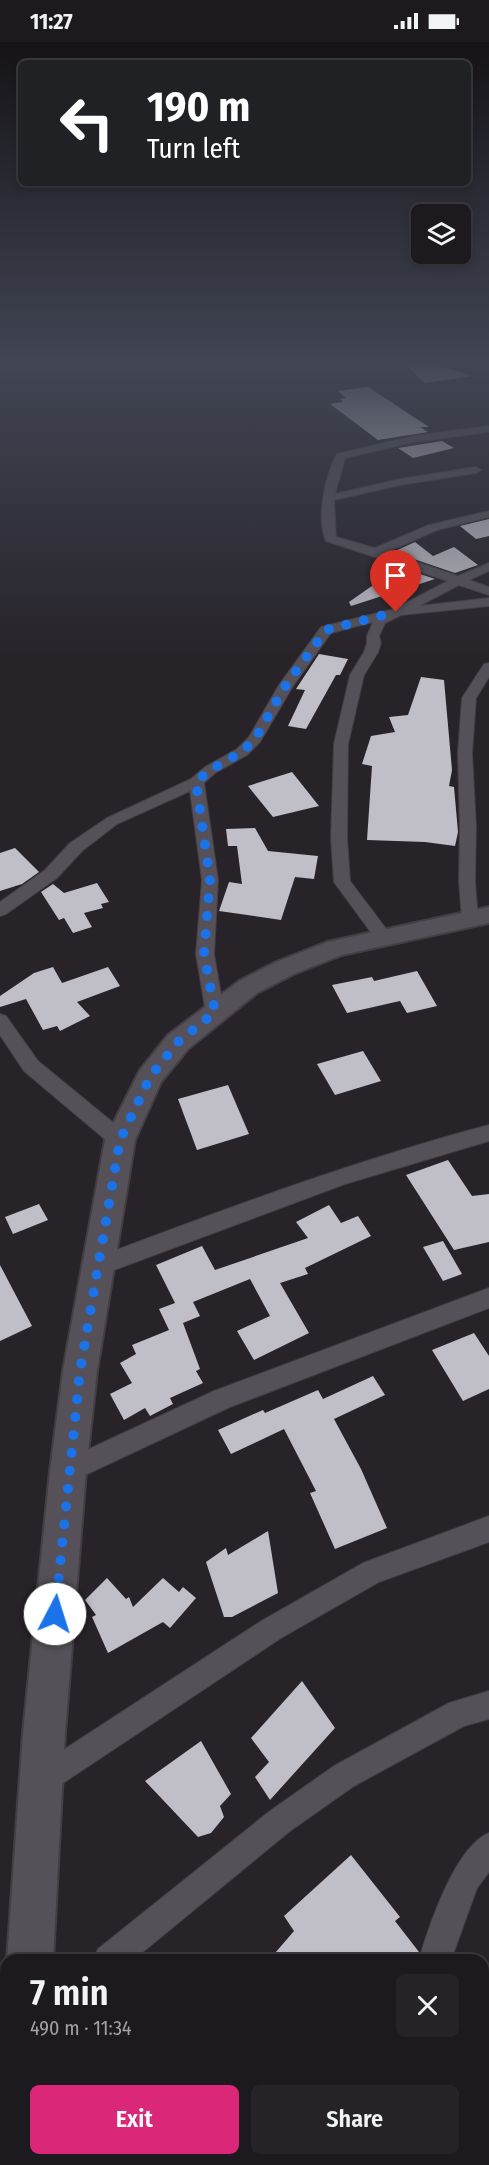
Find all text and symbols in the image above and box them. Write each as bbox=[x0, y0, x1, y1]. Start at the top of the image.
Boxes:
text: 11:27 bbox=[30, 8, 73, 35]
text: 190 m bbox=[147, 82, 250, 132]
icon: left bbox=[48, 84, 126, 162]
text: Turn left bbox=[147, 133, 240, 165]
map controls bbox=[411, 204, 471, 264]
button: layers bbox=[411, 204, 471, 264]
pin bbox=[370, 550, 421, 612]
icon: arrive bbox=[379, 559, 412, 592]
position arrow bbox=[23, 1582, 87, 1646]
text: 7 min bbox=[30, 1971, 109, 2015]
button: close bbox=[396, 1974, 459, 2037]
text: 490 m · 11:34 bbox=[30, 2016, 132, 2040]
button: Exit bbox=[30, 2085, 239, 2154]
button: Share bbox=[251, 2085, 459, 2154]

